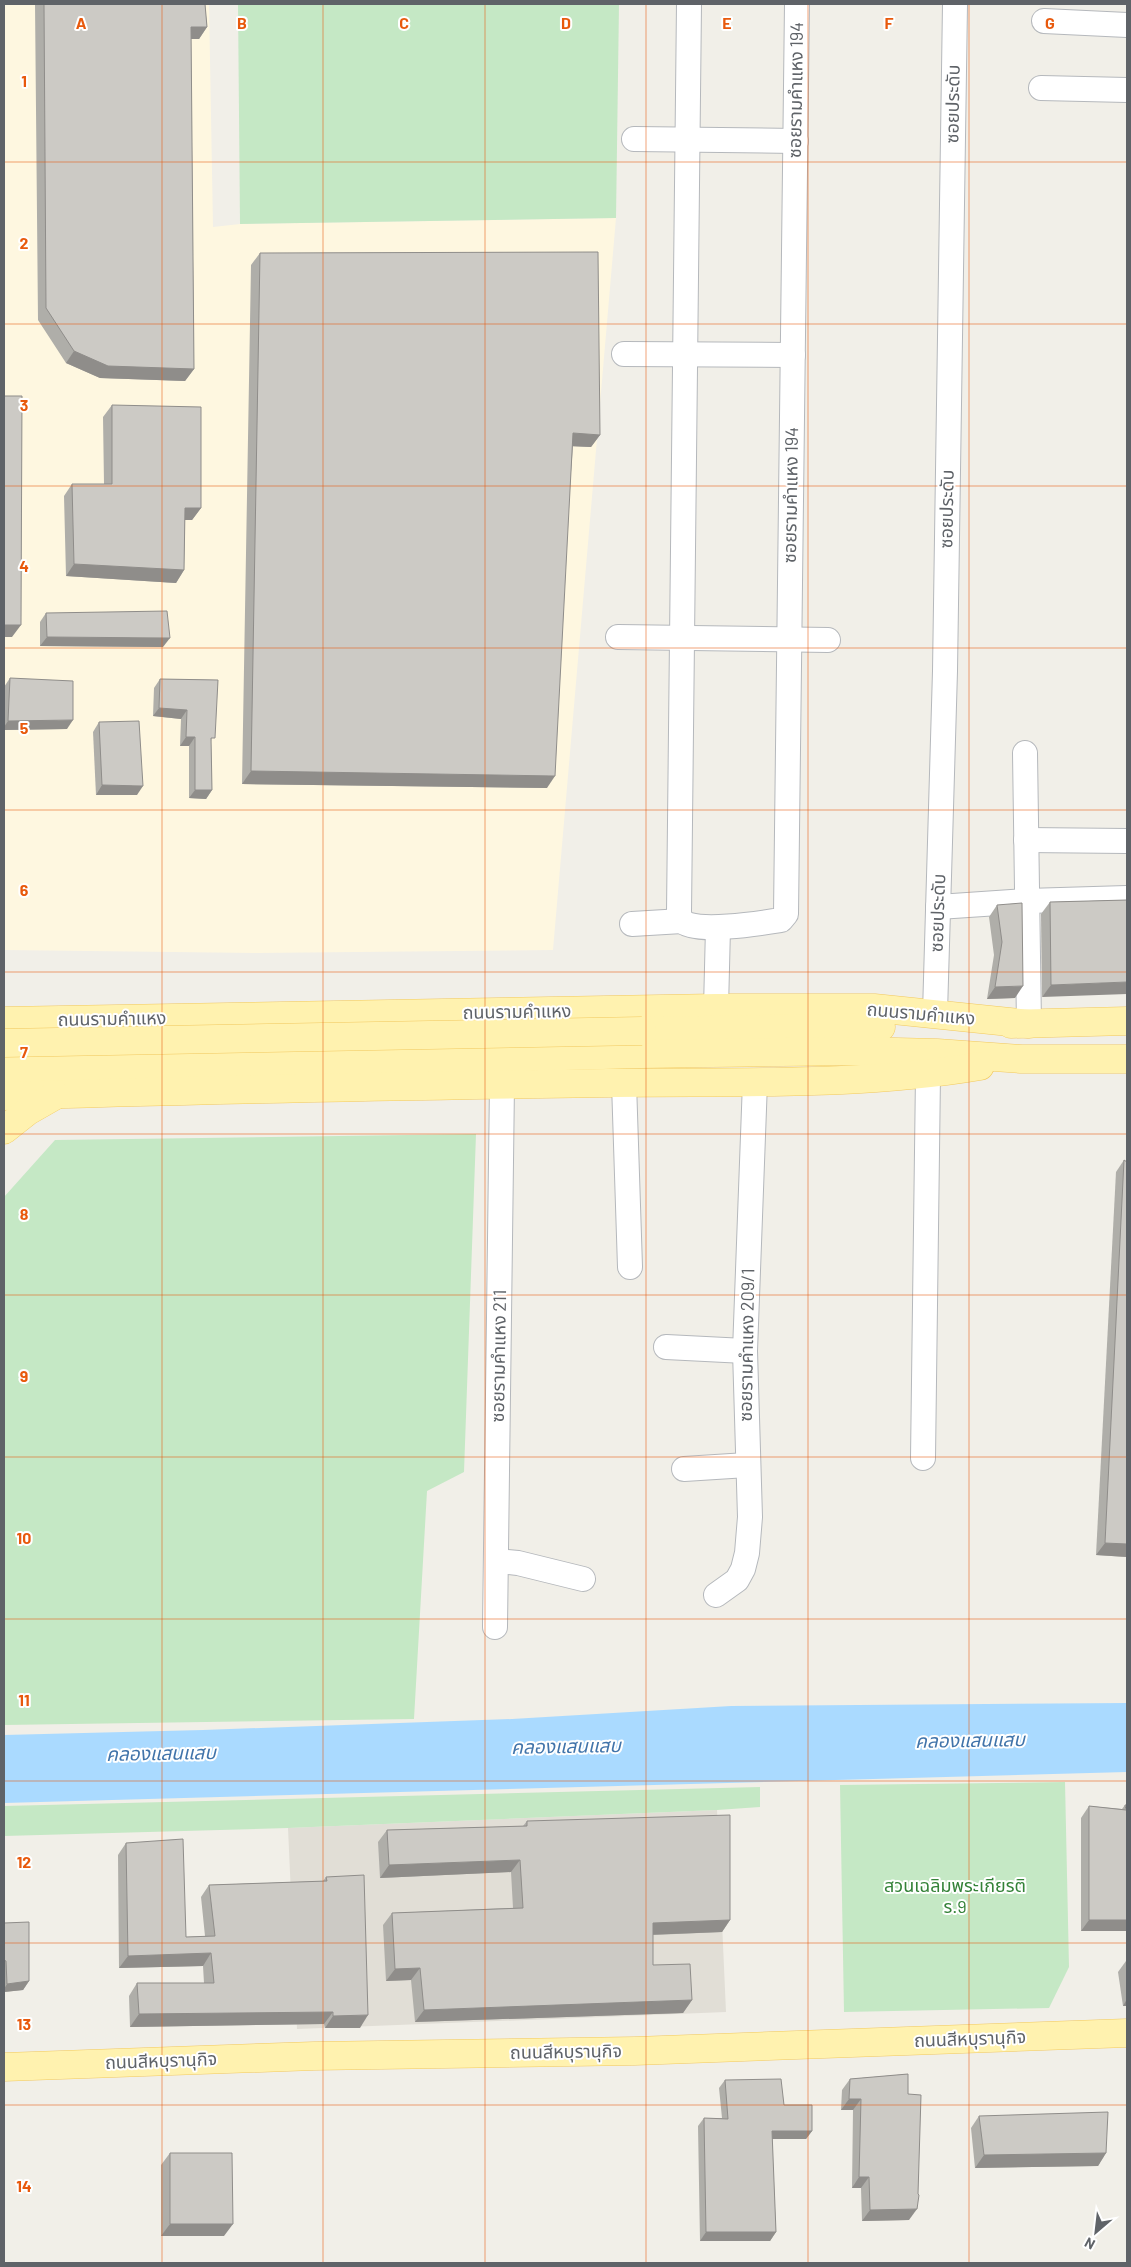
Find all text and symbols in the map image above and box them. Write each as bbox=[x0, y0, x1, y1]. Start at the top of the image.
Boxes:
text: A bbox=[76, 13, 87, 32]
text: B bbox=[237, 13, 247, 32]
text: C bbox=[399, 13, 409, 32]
text: D bbox=[561, 13, 571, 32]
text: E bbox=[722, 13, 732, 32]
text: F bbox=[885, 13, 894, 32]
text: G bbox=[1045, 13, 1055, 32]
street label: ซอยรามคำแหง 194 bbox=[783, 22, 807, 158]
street label: ซอยประดับ bbox=[940, 64, 964, 144]
text: 1 bbox=[21, 71, 27, 90]
text: 2 bbox=[20, 233, 29, 252]
text: 3 bbox=[20, 395, 28, 414]
street label: ซอยรามคำแหง 194 bbox=[778, 427, 802, 563]
street label: ซอยประดับ bbox=[934, 469, 958, 549]
text: 4 bbox=[19, 556, 29, 575]
text: 5 bbox=[20, 718, 29, 737]
street label: ซอยประดับ bbox=[925, 873, 949, 953]
text: 6 bbox=[20, 880, 29, 899]
street label: ถนนรามคำแหง bbox=[866, 997, 976, 1029]
street label: ถนนรามคำแหง bbox=[462, 999, 572, 1023]
street label: ถนนรามคำแหง bbox=[57, 1006, 167, 1030]
text: 7 bbox=[20, 1042, 28, 1061]
text: 8 bbox=[20, 1204, 29, 1223]
street label: ซอยรามคำแหง 209/1 bbox=[734, 1268, 758, 1422]
street label: ซอยรามคำแหง 211 bbox=[486, 1289, 510, 1422]
text: 9 bbox=[20, 1366, 28, 1385]
text: 10 bbox=[17, 1528, 31, 1547]
text: 11 bbox=[18, 1690, 30, 1709]
water label: คลองแสนแสบ bbox=[915, 1727, 1027, 1752]
water label: คลองแสนแสบ bbox=[511, 1733, 623, 1758]
water label: คลองแสนแสบ bbox=[106, 1740, 218, 1765]
text: 12 bbox=[17, 1852, 31, 1871]
park label: สวนเฉลิมพระเกียรติ ร.9 bbox=[884, 1874, 1026, 1917]
text: 13 bbox=[17, 2014, 31, 2033]
street label: ถนนสีหบุรานุกิจ bbox=[914, 2025, 1026, 2052]
street label: ถนนสีหบุรานุกิจ bbox=[510, 2039, 622, 2064]
street label: ถนนสีหบุรานุกิจ bbox=[105, 2047, 217, 2074]
text: 14 bbox=[16, 2176, 32, 2195]
north arrow bbox=[1071, 2207, 1121, 2257]
text: N bbox=[1082, 2234, 1098, 2254]

